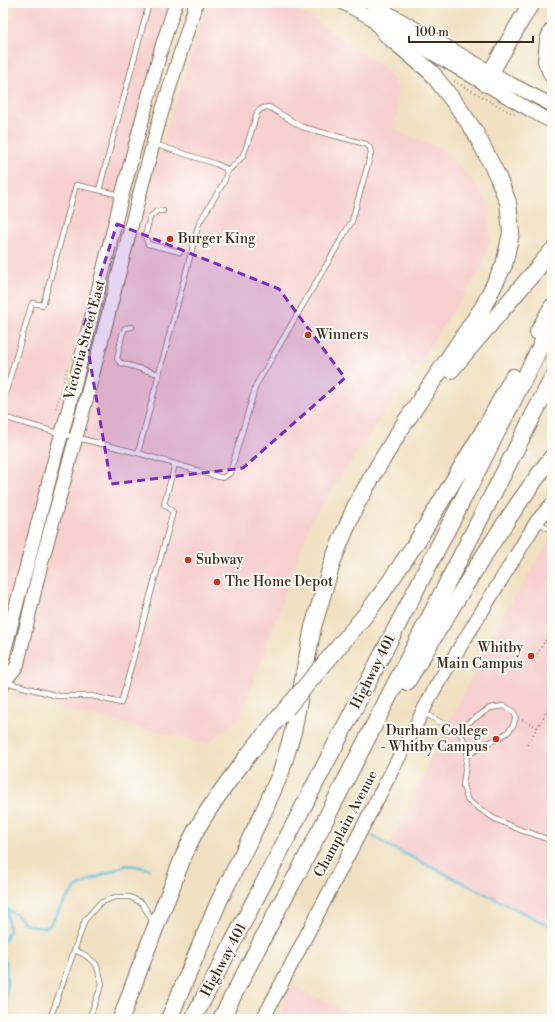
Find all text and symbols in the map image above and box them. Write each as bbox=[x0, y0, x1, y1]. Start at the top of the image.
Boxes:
scale bar bbox=[409, 18, 533, 44]
text: 100 m bbox=[415, 25, 449, 40]
place label: Burger King bbox=[177, 230, 256, 248]
marker: Burger King bbox=[165, 234, 175, 244]
street label: Victoria Street East bbox=[60, 278, 110, 403]
place label: Winners bbox=[315, 326, 369, 344]
marker: Winners bbox=[303, 330, 313, 340]
place label: Subway bbox=[196, 551, 244, 569]
marker: Subway bbox=[183, 555, 193, 565]
place label: The Home Depot bbox=[225, 573, 333, 591]
marker: The Home Depot bbox=[212, 577, 222, 587]
street label: Highway 401 bbox=[347, 632, 399, 712]
place label: Whitby Main Campus bbox=[437, 639, 523, 673]
marker: Whitby Main Campus bbox=[526, 651, 536, 661]
place label: Durham College - Whitby Campus bbox=[380, 722, 488, 756]
marker: Durham College - Whitby Campus bbox=[491, 734, 501, 744]
street label: Champlain Avenue bbox=[310, 767, 382, 881]
street label: Highway 401 bbox=[197, 920, 251, 1000]

